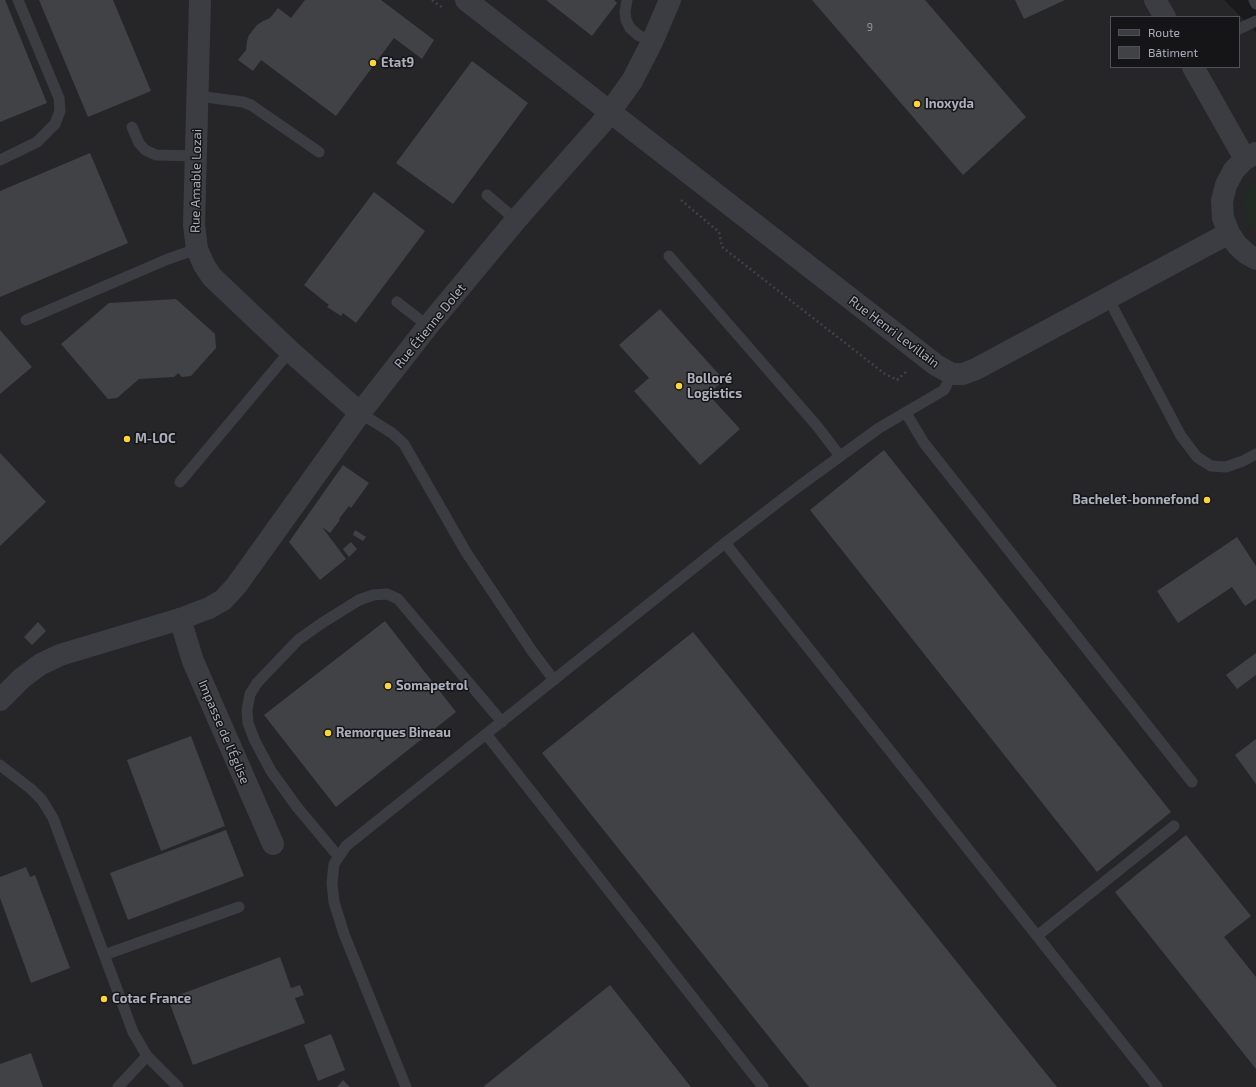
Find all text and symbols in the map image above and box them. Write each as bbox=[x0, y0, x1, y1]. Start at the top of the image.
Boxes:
legend bbox=[1110, 16, 1240, 68]
house number: 9 bbox=[867, 20, 873, 34]
text: Route bbox=[1148, 25, 1180, 39]
text: Bâtiment bbox=[1148, 45, 1198, 59]
place label: Etat9 bbox=[381, 55, 414, 71]
marker: Etat9 bbox=[368, 58, 378, 68]
place label: Inoxyda bbox=[925, 96, 974, 112]
marker: Inoxyda bbox=[912, 99, 922, 109]
street label: Rue Amable Lozai bbox=[187, 129, 205, 233]
street label: Rue Étienne Dolet bbox=[391, 280, 469, 372]
street label: Rue Henri Levillain bbox=[846, 293, 942, 371]
place label: Bolloré Logistics bbox=[687, 371, 742, 402]
marker: Bolloré Logistics bbox=[674, 381, 684, 391]
place label: M-LOC bbox=[135, 431, 176, 447]
marker: M-LOC bbox=[122, 434, 132, 444]
place label: Bachelet-bonnefond bbox=[1072, 492, 1199, 508]
marker: Bachelet-bonnefond bbox=[1202, 495, 1212, 505]
street label: Impasse de l'Église bbox=[195, 678, 253, 786]
place label: Somapetrol bbox=[396, 678, 468, 694]
marker: Somapetrol bbox=[383, 681, 393, 691]
place label: Remorques Bineau bbox=[336, 725, 451, 741]
marker: Remorques Bineau bbox=[323, 728, 333, 738]
place label: Cotac France bbox=[112, 991, 191, 1007]
marker: Cotac France bbox=[99, 994, 109, 1004]

